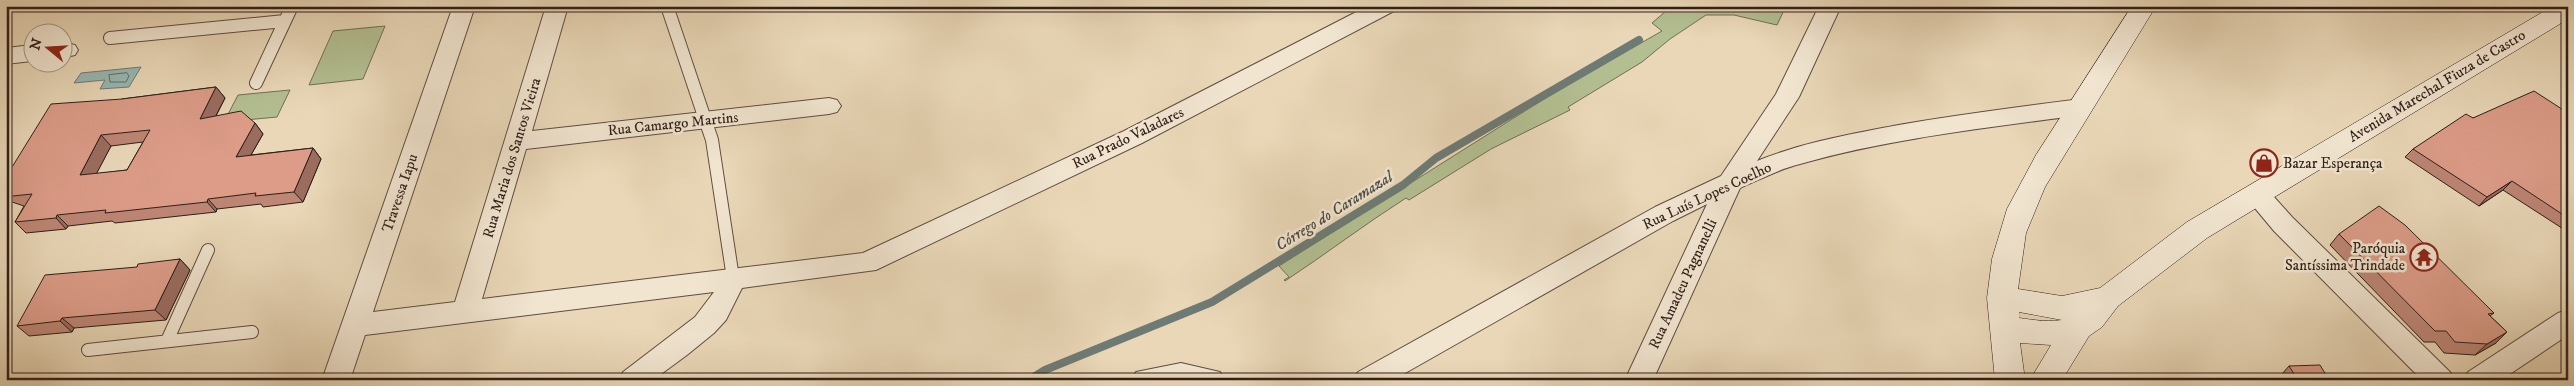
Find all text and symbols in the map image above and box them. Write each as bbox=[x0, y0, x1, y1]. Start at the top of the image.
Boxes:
north arrow bbox=[22, 22, 72, 72]
street label: Avenida Marechal Fiuza de Castro bbox=[2345, 25, 2529, 147]
text: N bbox=[26, 36, 47, 53]
street label: Rua Maria dos Santos Vieira bbox=[479, 75, 546, 240]
street label: Rua Prado Valadares bbox=[1069, 103, 1187, 173]
street label: Rua Camargo Martins bbox=[607, 108, 739, 140]
shop icon: Bazar Esperança bbox=[2249, 148, 2279, 178]
street label: Travessa Iapu bbox=[378, 151, 422, 235]
place label: Bazar Esperança bbox=[2283, 154, 2383, 173]
street label: Rua Luís Lopes Coelho bbox=[1639, 158, 1775, 234]
water label: Córrego do Caramazal bbox=[1272, 166, 1398, 255]
street label: Rua Amadeu Pagnanelli bbox=[1644, 216, 1722, 352]
place label: Paróquia Santíssima Trindade bbox=[2285, 239, 2406, 275]
temple icon: Paróquia Santíssima Trindade bbox=[2409, 242, 2439, 272]

